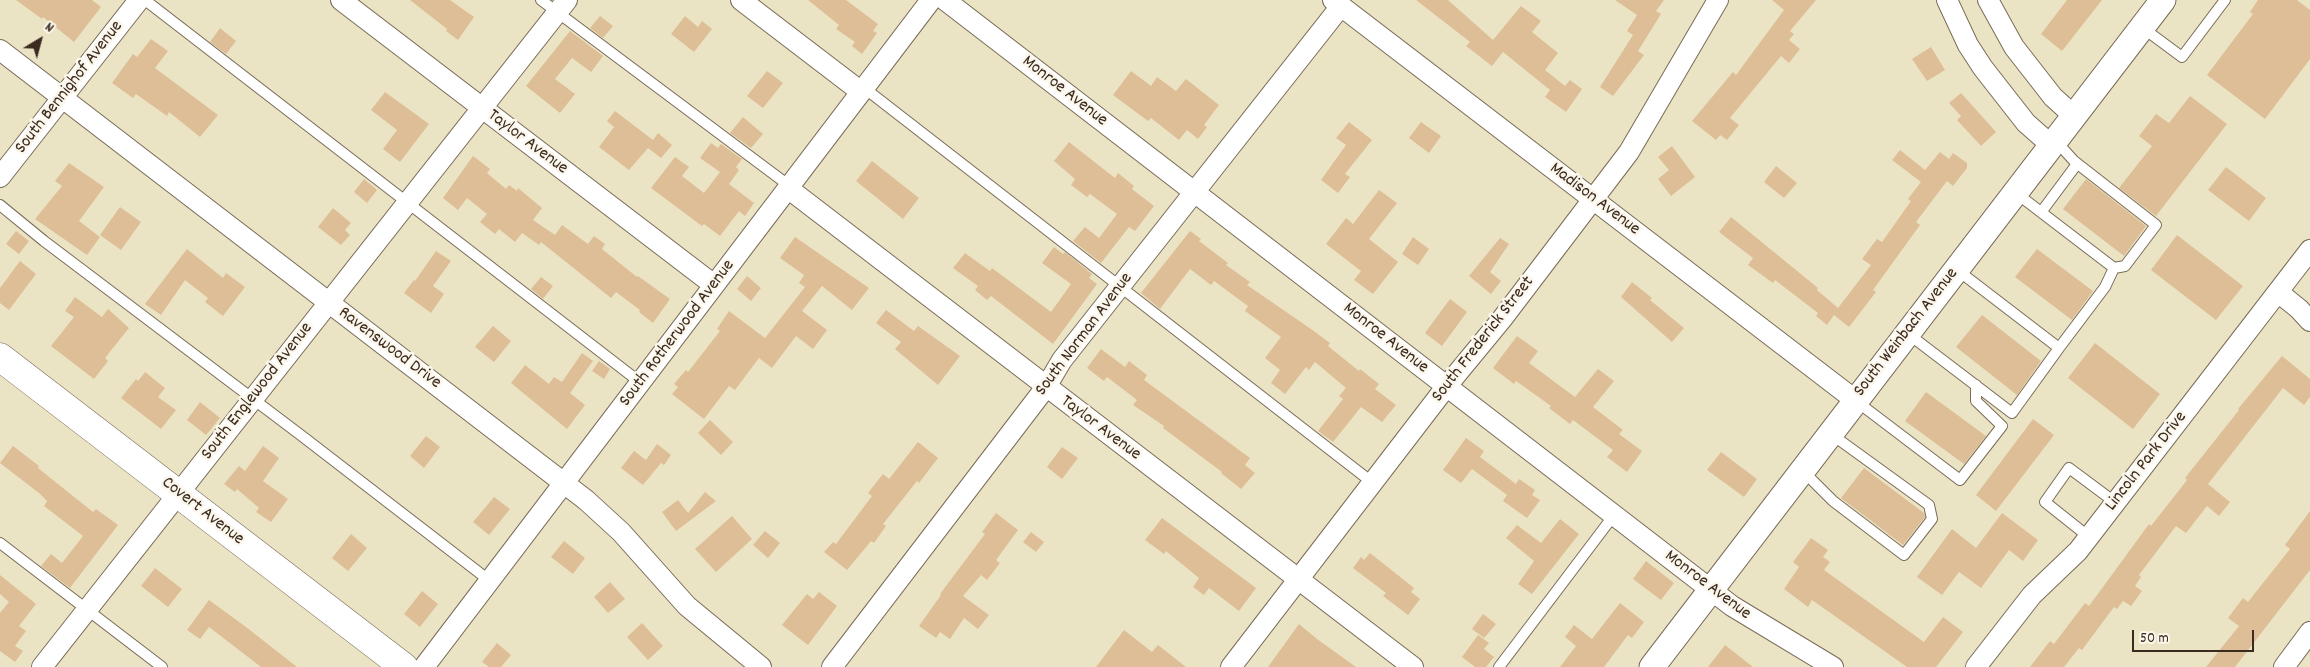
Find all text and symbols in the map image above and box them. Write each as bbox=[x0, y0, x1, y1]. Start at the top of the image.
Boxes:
north arrow bbox=[15, 15, 65, 65]
street label: South Bennighof Avenue bbox=[11, 17, 129, 159]
text: N bbox=[40, 18, 58, 38]
street label: Monroe Avenue bbox=[1017, 52, 1111, 132]
street label: Taylor Avenue bbox=[482, 106, 572, 180]
street label: Madison Avenue bbox=[1544, 159, 1644, 241]
street label: South Rotherwood Avenue bbox=[616, 256, 740, 412]
street label: South Weinbach Avenue bbox=[1850, 264, 1964, 402]
street label: South Norman Avenue bbox=[1032, 269, 1138, 401]
street label: South Frederick Street bbox=[1428, 273, 1540, 407]
street label: Monroe Avenue bbox=[1338, 299, 1432, 379]
street label: Ravenswood Drive bbox=[333, 303, 445, 395]
street label: South Englewood Avenue bbox=[198, 319, 318, 465]
street label: Taylor Avenue bbox=[1055, 392, 1145, 466]
street label: Lincoln Park Drive bbox=[2101, 408, 2193, 516]
street label: Covert Avenue bbox=[156, 473, 248, 551]
street label: Monroe Avenue bbox=[1659, 546, 1755, 626]
scale bar bbox=[2135, 620, 2258, 652]
text: 50 m bbox=[2140, 628, 2169, 650]

